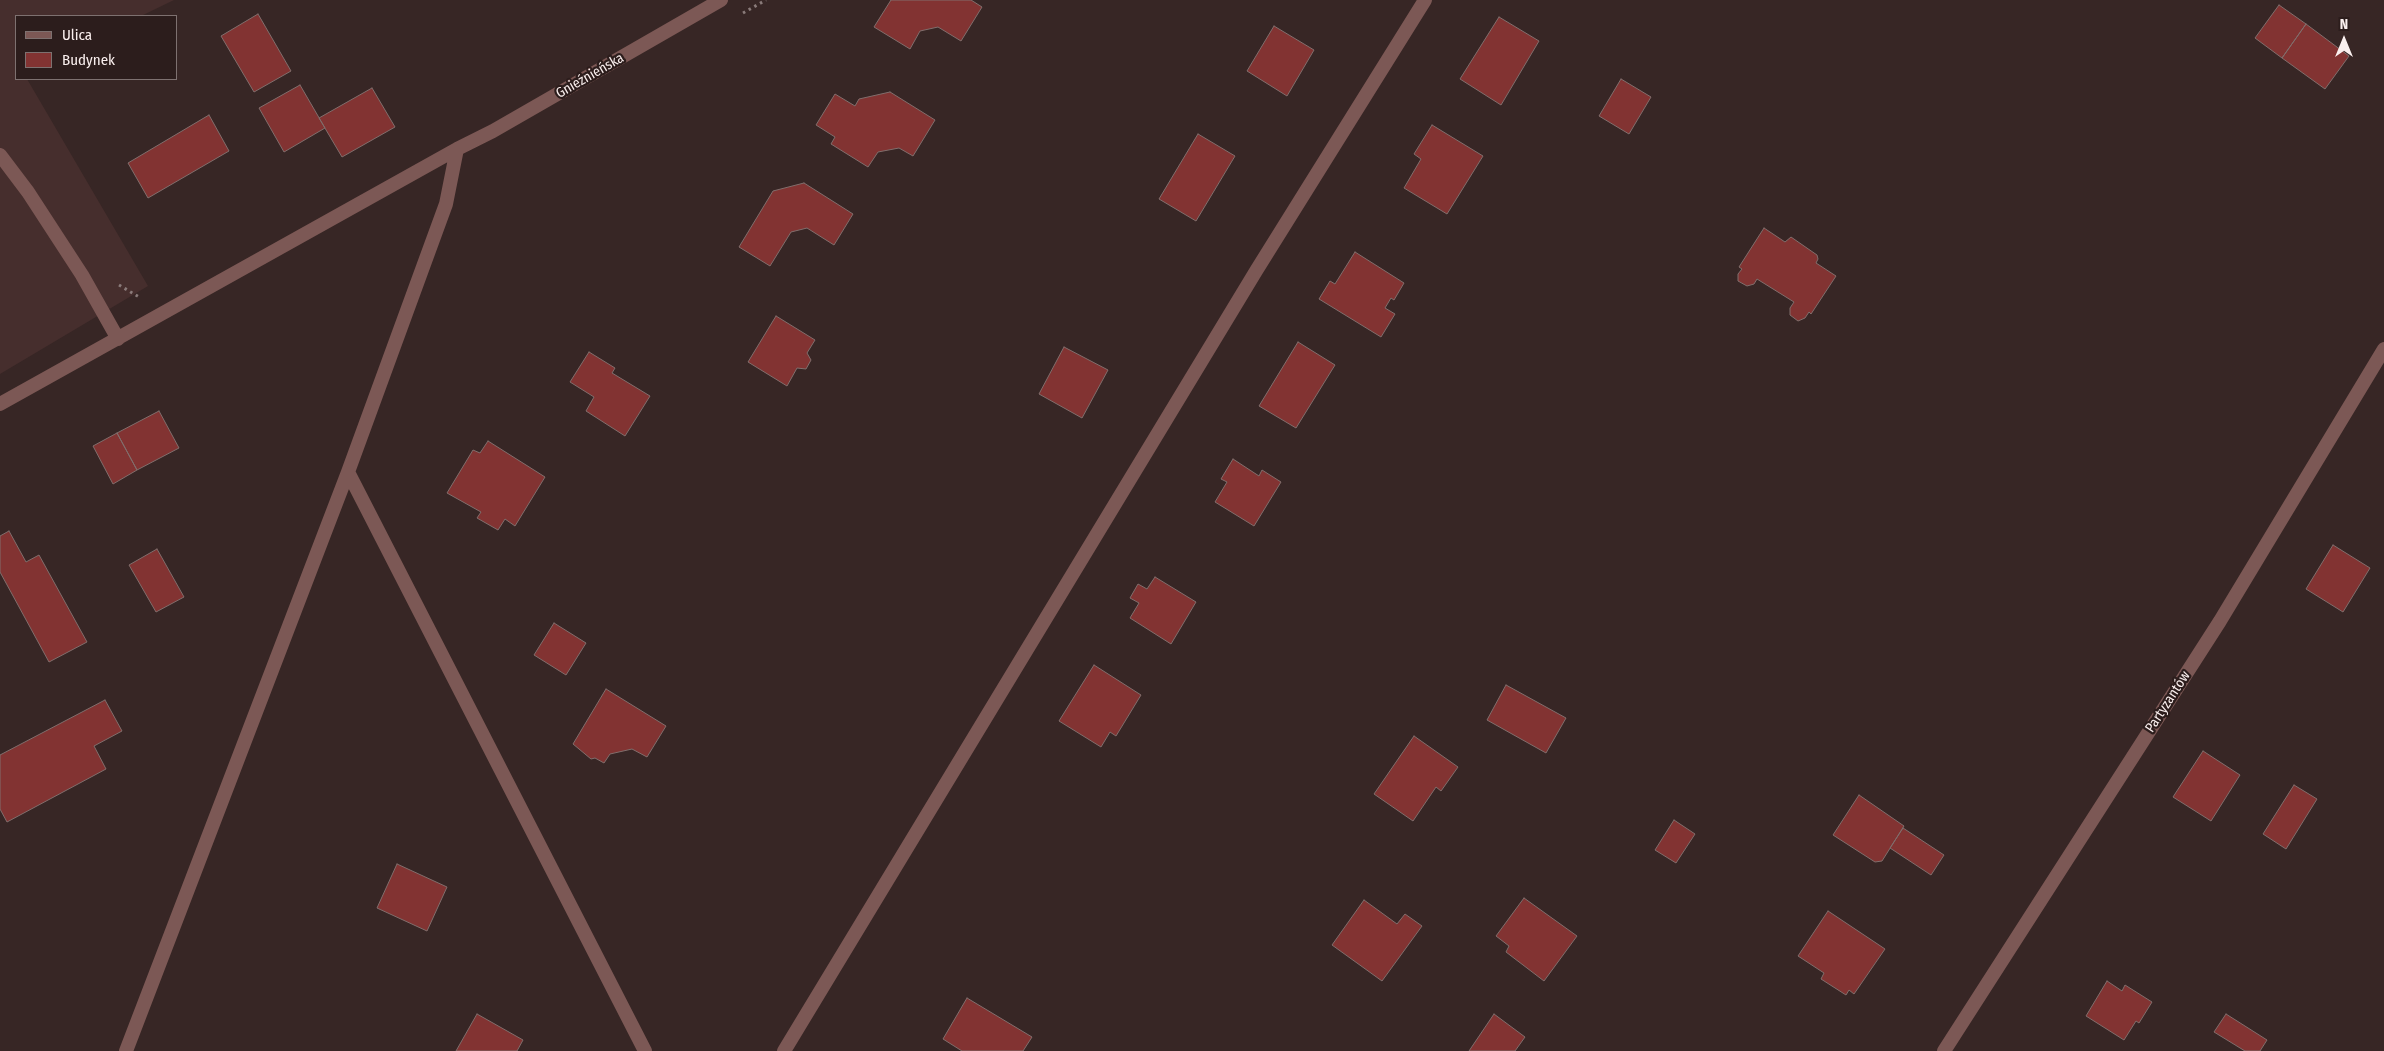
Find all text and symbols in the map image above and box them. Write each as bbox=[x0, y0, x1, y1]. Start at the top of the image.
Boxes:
legend bbox=[15, 15, 178, 80]
north arrow bbox=[2319, 15, 2369, 65]
text: N bbox=[2340, 16, 2348, 33]
text: Ulica bbox=[62, 26, 92, 44]
street label: Gnieźnieńska bbox=[553, 50, 627, 102]
text: Budynek bbox=[62, 51, 115, 69]
street label: Partyzantów bbox=[2142, 668, 2194, 736]

